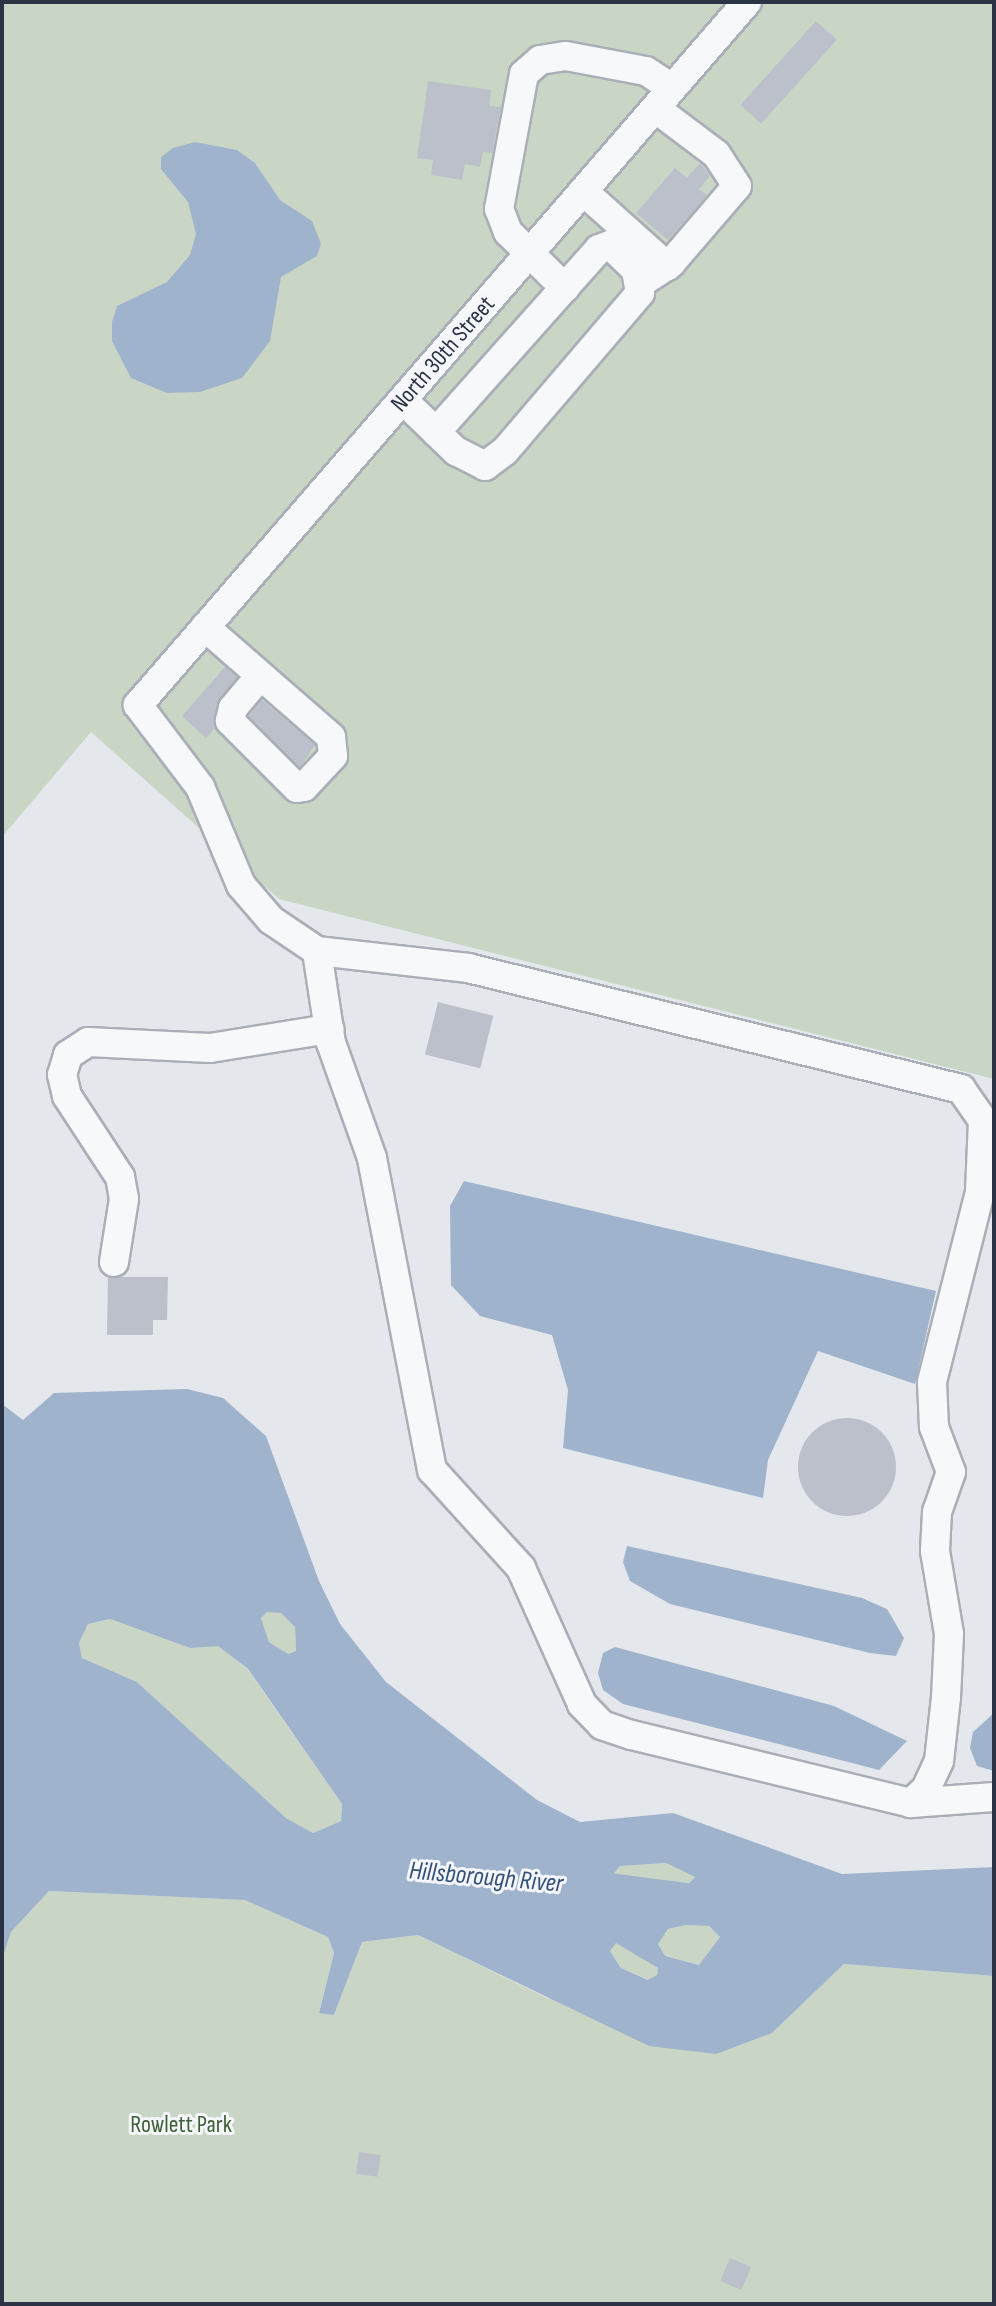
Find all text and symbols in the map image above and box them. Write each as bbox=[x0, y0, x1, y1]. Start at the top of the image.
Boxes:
street label: North 30th Street bbox=[385, 290, 501, 418]
water label: Hillsborough River bbox=[408, 1856, 564, 1900]
park label: Rowlett Park bbox=[130, 2111, 232, 2139]

